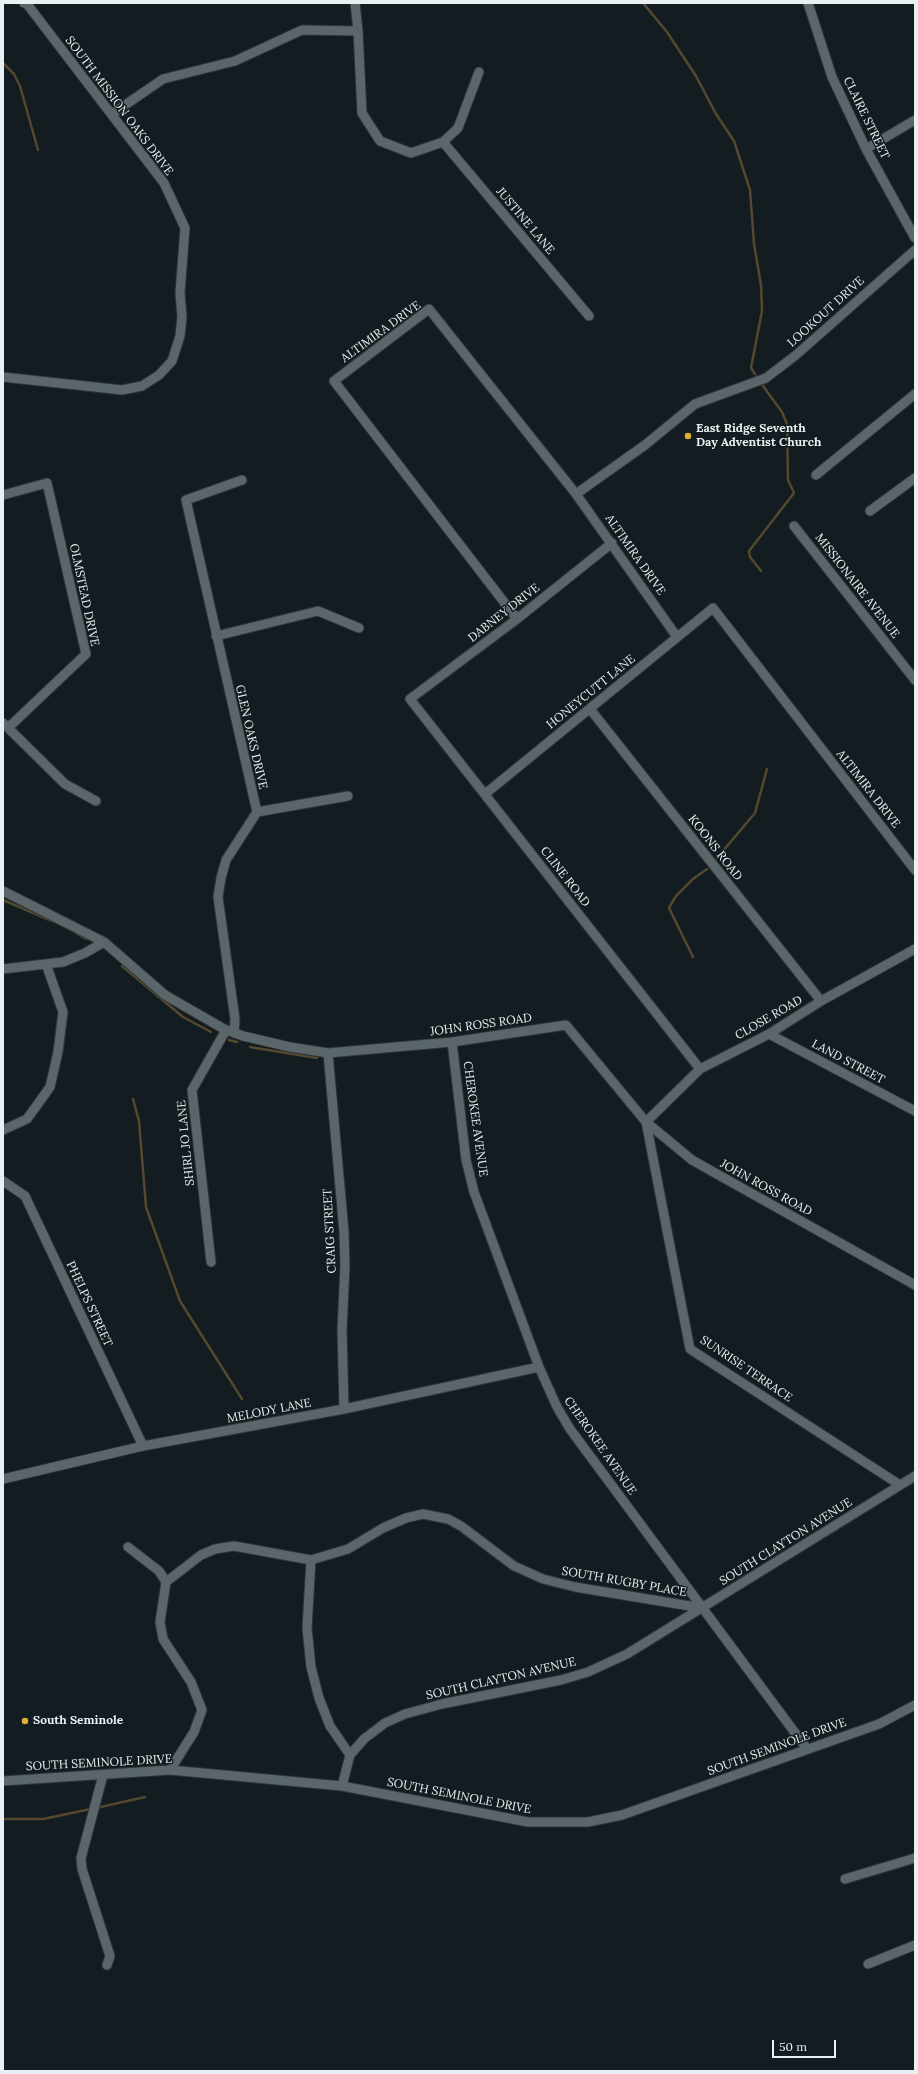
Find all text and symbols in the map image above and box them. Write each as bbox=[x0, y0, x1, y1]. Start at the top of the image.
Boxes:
street label: SOUTH MISSION OAKS DRIVE bbox=[62, 34, 176, 178]
street label: CLAIRE STREET bbox=[840, 74, 892, 162]
street label: JUSTINE LANE bbox=[493, 185, 557, 257]
street label: LOOKOUT DRIVE bbox=[785, 274, 867, 350]
street label: ALTIMIRA DRIVE bbox=[338, 298, 424, 366]
place label: East Ridge Seventh Day Adventist Church bbox=[696, 422, 821, 450]
marker: East Ridge Seventh Day Adventist Church bbox=[683, 431, 693, 441]
street label: ALTIMIRA DRIVE bbox=[602, 512, 668, 598]
street label: MISSIONAIRE AVENUE bbox=[812, 531, 902, 641]
street label: OLMSTEAD DRIVE bbox=[66, 542, 102, 648]
street label: DABNEY DRIVE bbox=[465, 581, 543, 645]
street label: HONEYCUTT LANE bbox=[544, 652, 638, 732]
street label: GLEN OAKS DRIVE bbox=[232, 683, 270, 791]
street label: ALTIMIRA DRIVE bbox=[833, 747, 903, 831]
street label: KOONS ROAD bbox=[685, 812, 745, 884]
street label: CLINE ROAD bbox=[537, 844, 593, 910]
street label: CLOSE ROAD bbox=[733, 993, 805, 1043]
street label: JOHN ROSS ROAD bbox=[429, 1011, 533, 1039]
street label: LAND STREET bbox=[809, 1037, 887, 1087]
street label: CHEROKEE AVENUE bbox=[460, 1060, 490, 1178]
street label: SHIRL JO LANE bbox=[174, 1099, 198, 1187]
street label: JOHN ROSS ROAD bbox=[718, 1157, 814, 1219]
street label: CRAIG STREET bbox=[321, 1188, 339, 1274]
street label: PHELPS STREET bbox=[63, 1259, 115, 1349]
street label: SUNRISE TERRACE bbox=[697, 1333, 795, 1405]
street label: CHEROKEE AVENUE bbox=[561, 1394, 639, 1498]
street label: MELODY LANE bbox=[226, 1396, 312, 1426]
street label: SOUTH CLAYTON AVENUE bbox=[717, 1495, 855, 1589]
street label: SOUTH RUGBY PLACE bbox=[560, 1564, 688, 1600]
street label: SOUTH CLAYTON AVENUE bbox=[425, 1655, 577, 1703]
place label: South Seminole bbox=[33, 1714, 123, 1728]
street label: SOUTH SEMINOLE DRIVE bbox=[706, 1715, 848, 1779]
marker: South Seminole bbox=[20, 1716, 30, 1726]
street label: SOUTH SEMINOLE DRIVE bbox=[25, 1752, 173, 1774]
street label: SOUTH SEMINOLE DRIVE bbox=[386, 1775, 532, 1817]
scale bar bbox=[774, 2032, 838, 2058]
text: 50 m bbox=[779, 2039, 807, 2054]

